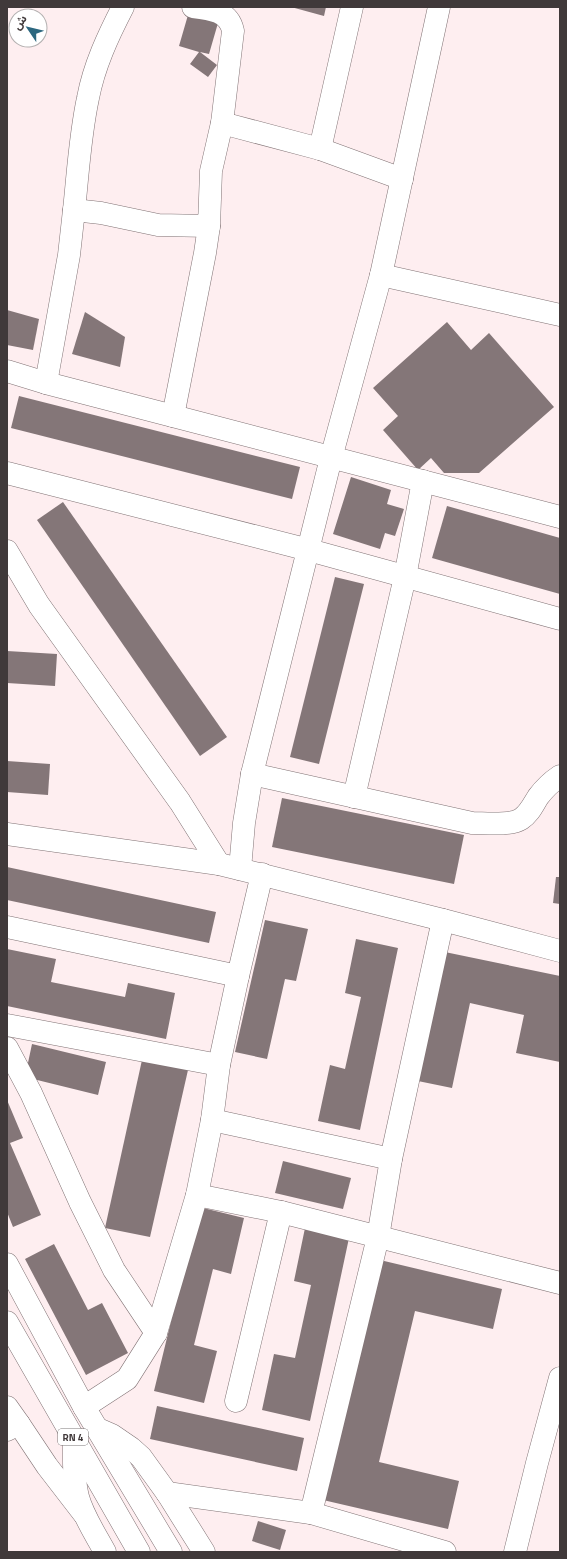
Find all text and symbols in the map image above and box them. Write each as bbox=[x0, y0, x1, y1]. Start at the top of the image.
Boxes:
north arrow bbox=[8, 8, 48, 48]
text: ش bbox=[9, 11, 31, 33]
road number: RN 4 bbox=[58, 1429, 88, 1445]

